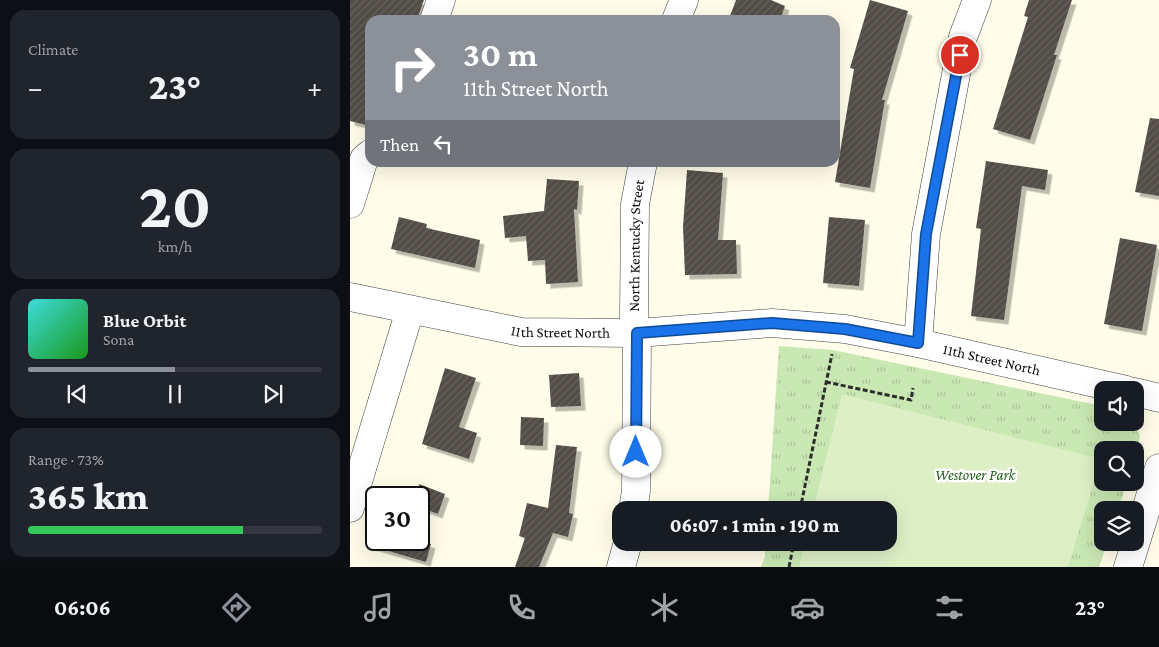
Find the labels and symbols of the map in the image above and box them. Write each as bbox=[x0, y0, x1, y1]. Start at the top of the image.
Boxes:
pin bbox=[939, 34, 981, 76]
street label: North Kentucky Street bbox=[626, 177, 648, 312]
street label: 11th Street North bbox=[509, 322, 610, 341]
street label: 11th Street North bbox=[941, 341, 1042, 378]
position arrow bbox=[609, 425, 661, 477]
park label: Westover Park bbox=[935, 467, 1017, 483]
speed limit sign: 30 bbox=[365, 486, 430, 551]

